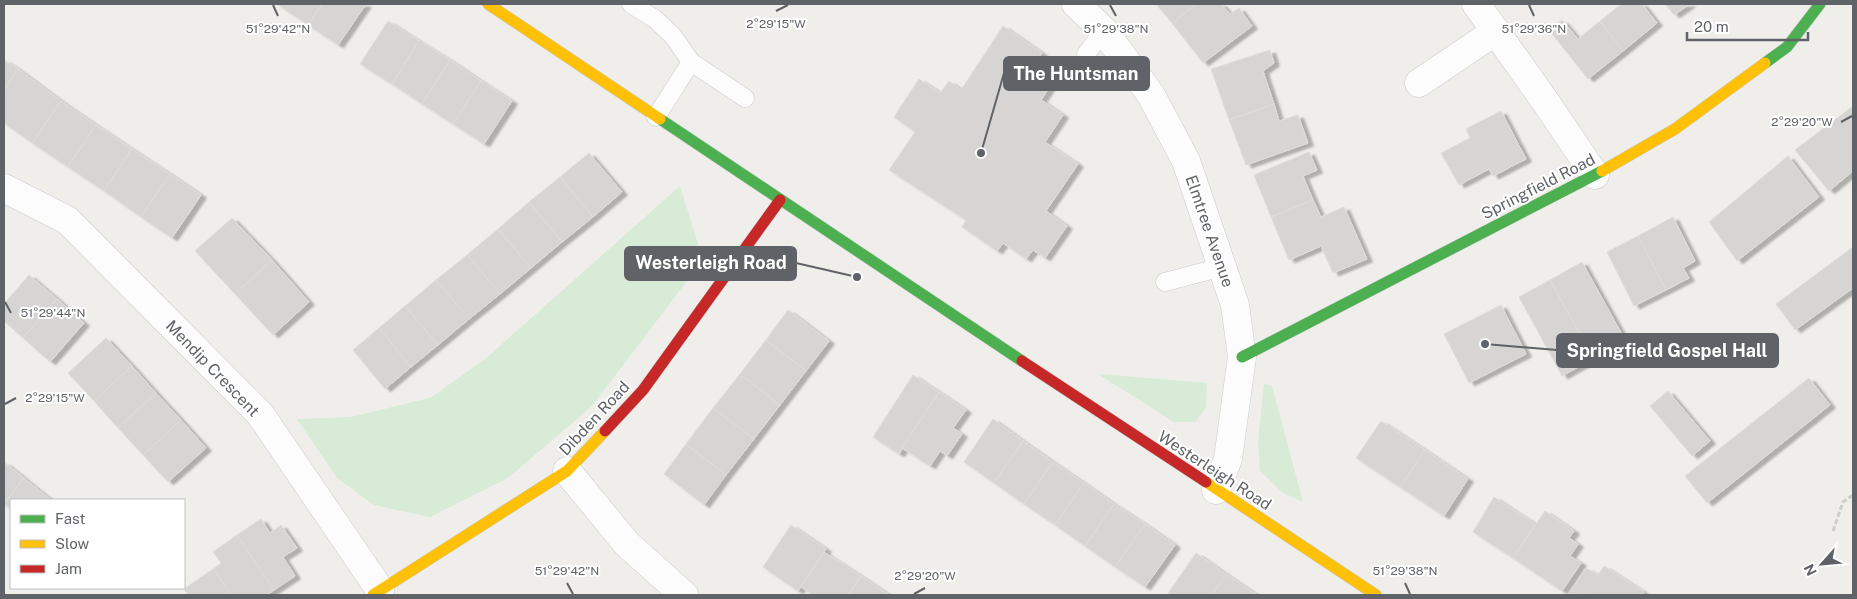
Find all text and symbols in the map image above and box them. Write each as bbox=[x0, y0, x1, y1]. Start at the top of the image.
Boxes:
scale bar bbox=[1687, 10, 1808, 42]
text: 2°29'15"W bbox=[746, 17, 806, 31]
text: 20 m bbox=[1694, 18, 1729, 35]
text: 51°29'42"N bbox=[246, 22, 310, 36]
text: 51°29'38"N bbox=[1083, 22, 1149, 36]
text: 51°29'36"N bbox=[1502, 22, 1566, 36]
callout: The Huntsman bbox=[1004, 57, 1149, 90]
text: The Huntsman bbox=[1014, 63, 1138, 84]
text: 2°29'20"W bbox=[1771, 115, 1833, 129]
street label: Springfield Road bbox=[1478, 150, 1598, 223]
street label: Elmtree Avenue bbox=[1181, 173, 1238, 290]
callout: Westerleigh Road bbox=[625, 247, 796, 280]
text: Westerleigh Road bbox=[635, 252, 787, 273]
text: 51°29'44"N bbox=[21, 306, 86, 320]
street label: Mendip Crescent bbox=[162, 316, 263, 420]
callout: Springfield Gospel Hall bbox=[1557, 334, 1778, 367]
text: Springfield Gospel Hall bbox=[1566, 340, 1768, 361]
street label: Dibden Road bbox=[555, 377, 633, 459]
text: 2°29'15"W bbox=[25, 391, 85, 405]
street label: Westerleigh Road bbox=[1155, 427, 1275, 514]
legend bbox=[10, 499, 185, 589]
text: Fast bbox=[55, 510, 85, 527]
text: Slow bbox=[55, 535, 90, 552]
north arrow bbox=[1797, 539, 1847, 589]
text: Jam bbox=[55, 560, 82, 577]
text: N bbox=[1801, 561, 1820, 578]
text: 51°29'42"N bbox=[535, 564, 599, 578]
text: 51°29'38"N bbox=[1372, 564, 1438, 578]
text: 2°29'20"W bbox=[894, 569, 956, 583]

